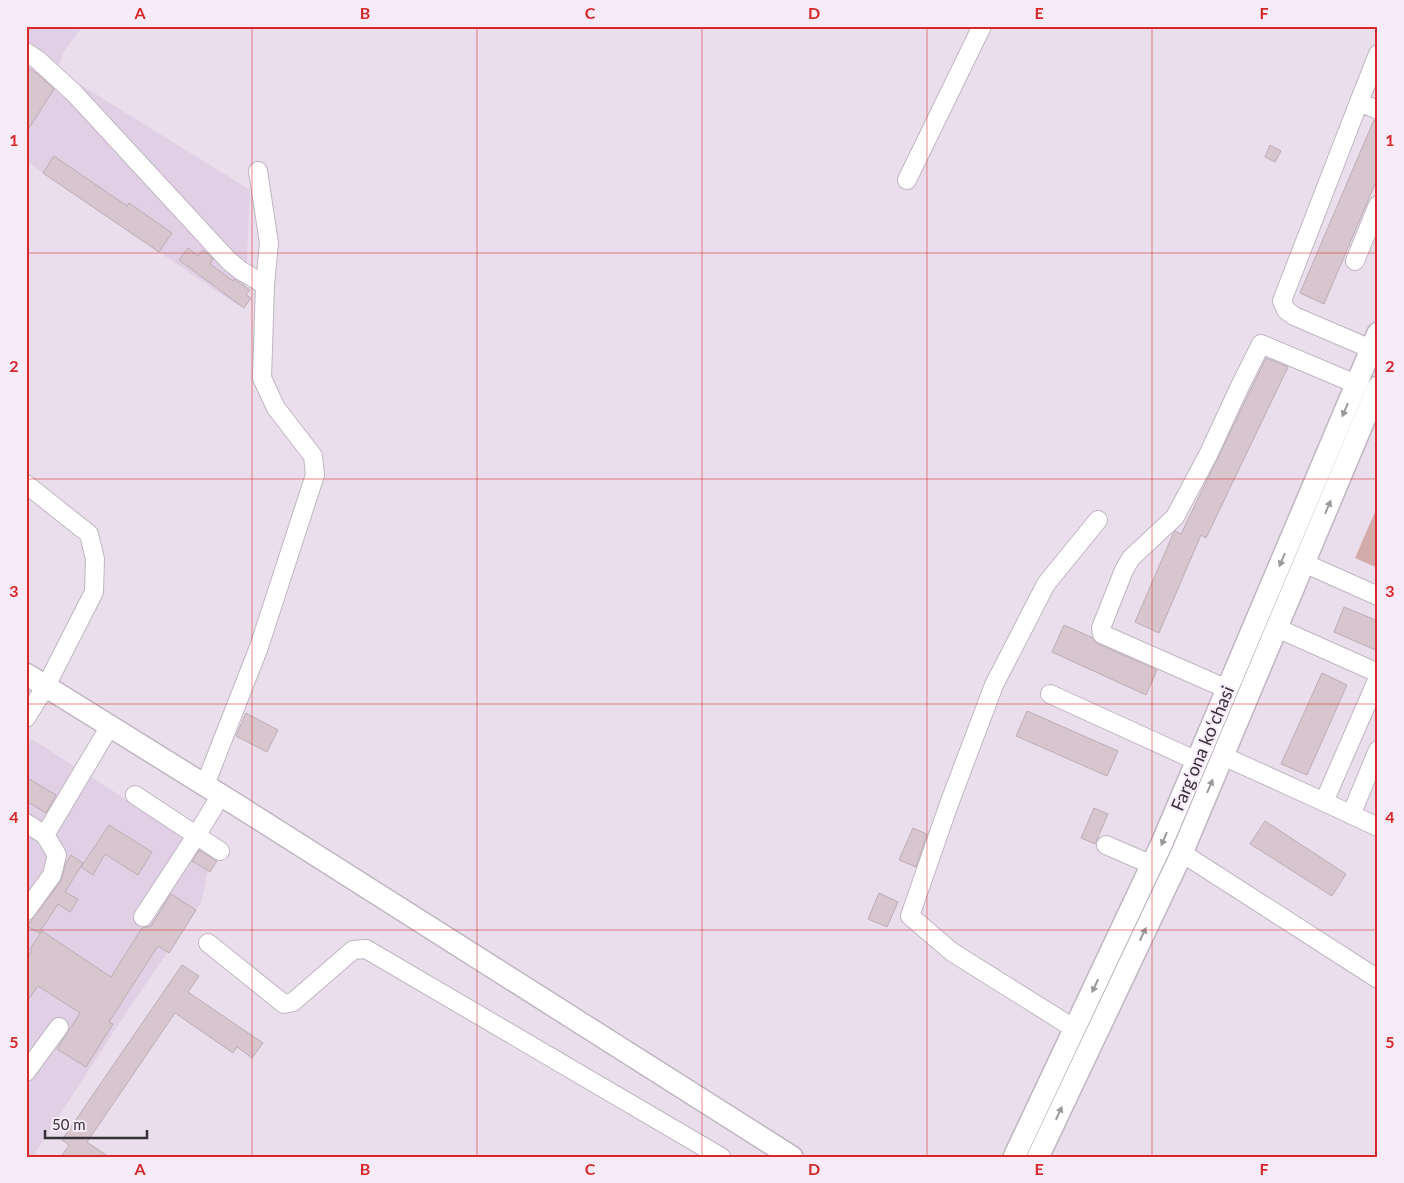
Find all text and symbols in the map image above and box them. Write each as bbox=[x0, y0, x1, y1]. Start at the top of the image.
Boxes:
text: A bbox=[133, 3, 146, 22]
text: B bbox=[360, 3, 370, 22]
text: C bbox=[585, 3, 596, 22]
text: D bbox=[808, 3, 820, 22]
text: E bbox=[1034, 3, 1044, 22]
text: F bbox=[1259, 3, 1269, 22]
text: 1 bbox=[9, 130, 19, 149]
text: 1 bbox=[1385, 130, 1395, 149]
text: 2 bbox=[9, 356, 19, 375]
text: 2 bbox=[1385, 356, 1395, 375]
one-way arrow bbox=[1340, 403, 1348, 417]
one-way arrow bbox=[1324, 500, 1332, 514]
one-way arrow bbox=[1277, 553, 1285, 567]
text: 3 bbox=[9, 581, 19, 600]
text: 3 bbox=[1385, 581, 1395, 600]
street label: Fargʻona koʻchasi bbox=[1166, 682, 1238, 814]
one-way arrow bbox=[1206, 778, 1214, 793]
text: 4 bbox=[9, 807, 19, 826]
text: 4 bbox=[1385, 807, 1395, 826]
one-way arrow bbox=[1159, 832, 1167, 846]
one-way arrow bbox=[1140, 927, 1148, 941]
one-way arrow bbox=[1091, 979, 1099, 993]
text: 5 bbox=[9, 1032, 19, 1051]
text: 5 bbox=[1385, 1032, 1395, 1051]
one-way arrow bbox=[1055, 1106, 1063, 1120]
scale bar bbox=[45, 1108, 148, 1140]
text: 50 m bbox=[52, 1115, 86, 1133]
text: A bbox=[133, 1159, 146, 1178]
text: B bbox=[360, 1159, 370, 1178]
text: C bbox=[585, 1159, 596, 1178]
text: D bbox=[808, 1159, 820, 1178]
text: E bbox=[1034, 1159, 1044, 1178]
text: F bbox=[1259, 1159, 1269, 1178]

